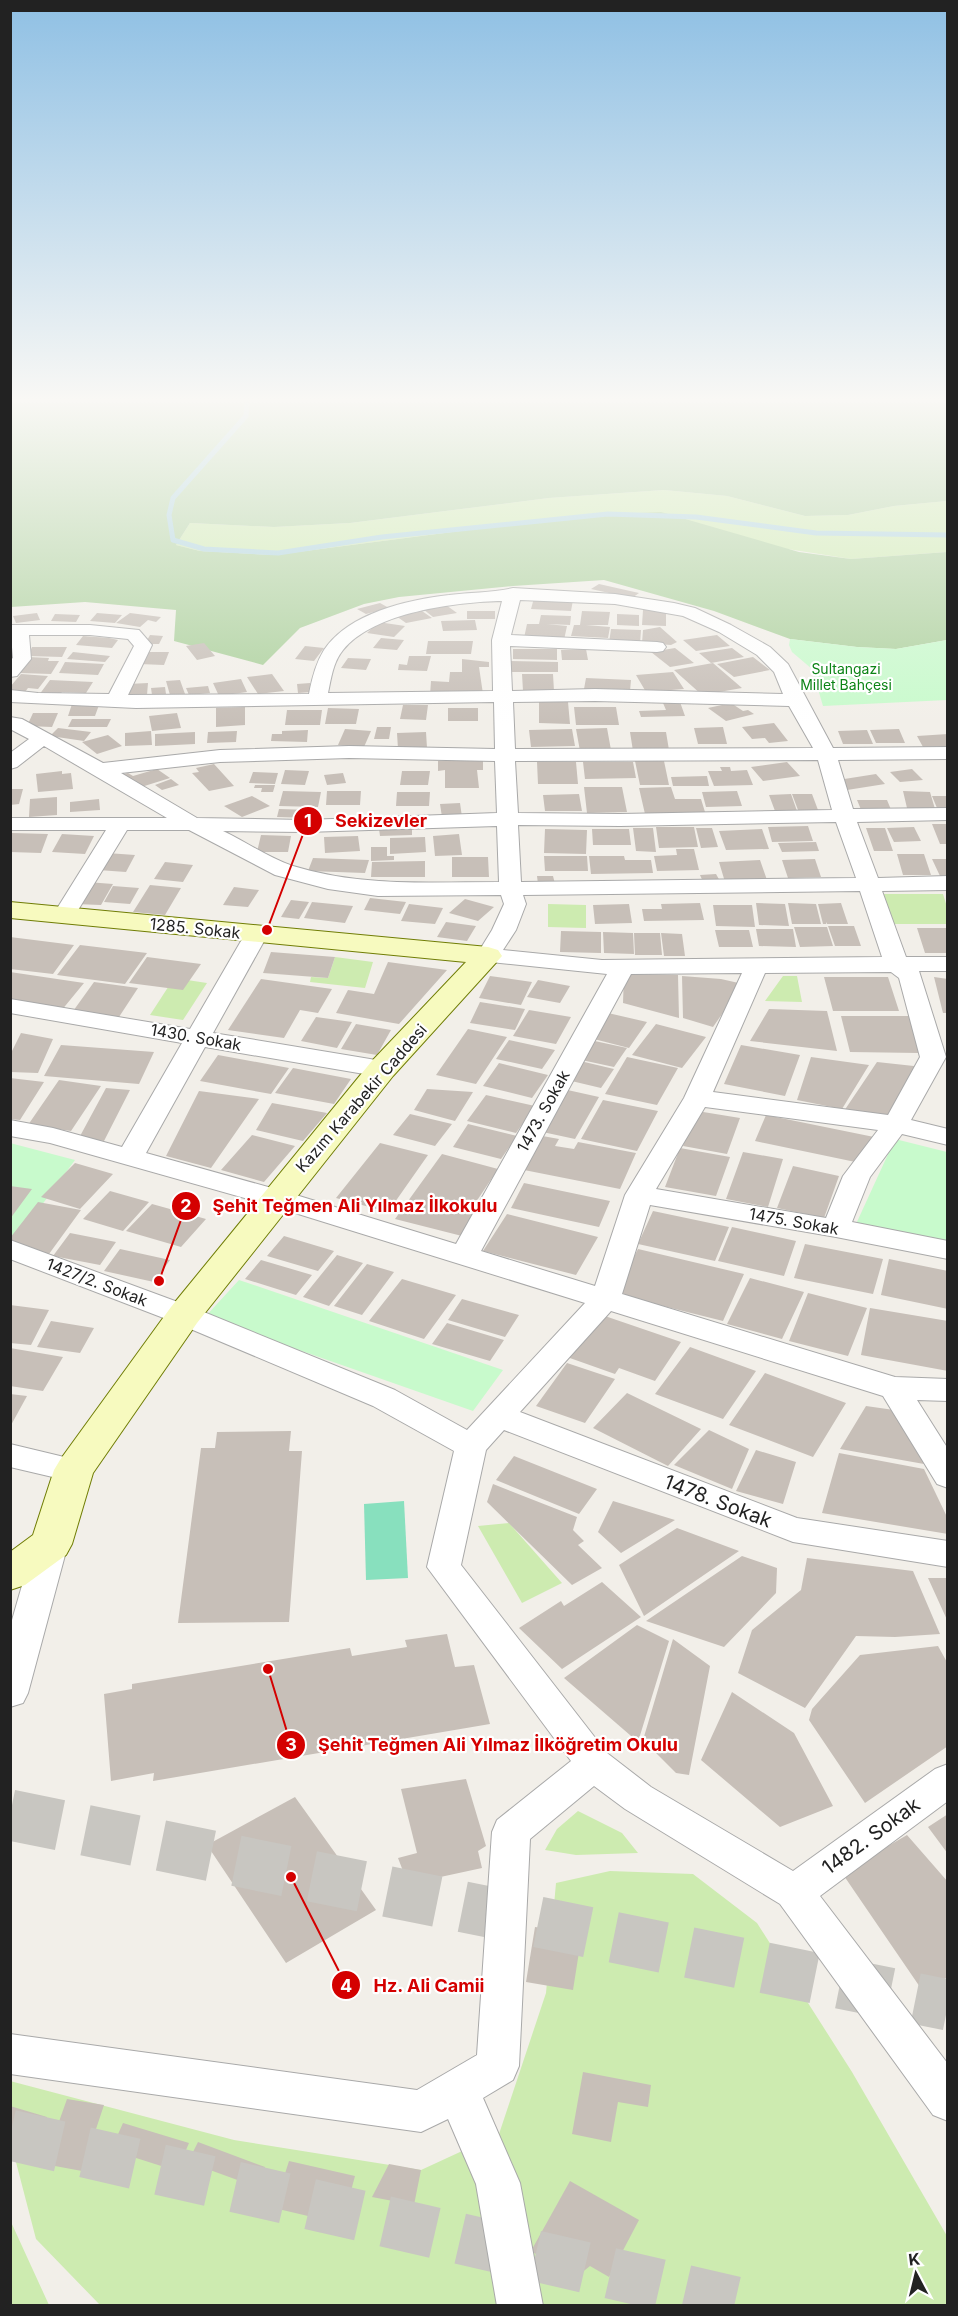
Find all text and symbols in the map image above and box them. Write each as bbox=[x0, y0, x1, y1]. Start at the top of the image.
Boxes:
park label: Sultangazi Millet Bahçesi bbox=[800, 660, 892, 693]
callout: Sekizevler bbox=[293, 803, 439, 839]
text: 1 bbox=[304, 810, 312, 831]
text: Sekizevler bbox=[335, 810, 427, 831]
street label: 1285. Sokak bbox=[149, 913, 241, 943]
street label: 1430. Sokak bbox=[149, 1019, 243, 1055]
street label: Kazım Karabekir Caddesi bbox=[291, 1020, 431, 1176]
street label: 1473. Sokak bbox=[512, 1066, 574, 1155]
callout: Şehit Teğmen Ali Yılmaz İlkokulu bbox=[171, 1188, 510, 1224]
text: 2 bbox=[180, 1195, 192, 1216]
text: Şehit Teğmen Ali Yılmaz İlkokulu bbox=[213, 1195, 497, 1216]
street label: 1475. Sokak bbox=[748, 1203, 841, 1239]
street label: 1427/2. Sokak bbox=[44, 1254, 151, 1311]
street label: 1478. Sokak bbox=[661, 1469, 775, 1533]
callout: Şehit Teğmen Ali Yılmaz İlköğretim Okulu bbox=[276, 1727, 690, 1763]
text: 3 bbox=[285, 1734, 297, 1755]
text: Şehit Teğmen Ali Yılmaz İlköğretim Okulu bbox=[318, 1734, 678, 1755]
street label: 1482. Sokak bbox=[817, 1792, 925, 1880]
callout: Hz. Ali Camii bbox=[331, 1967, 497, 2003]
text: 4 bbox=[340, 1975, 352, 1996]
text: Hz. Ali Camii bbox=[374, 1975, 484, 1996]
north arrow bbox=[886, 2244, 946, 2304]
text: K bbox=[907, 2248, 922, 2270]

